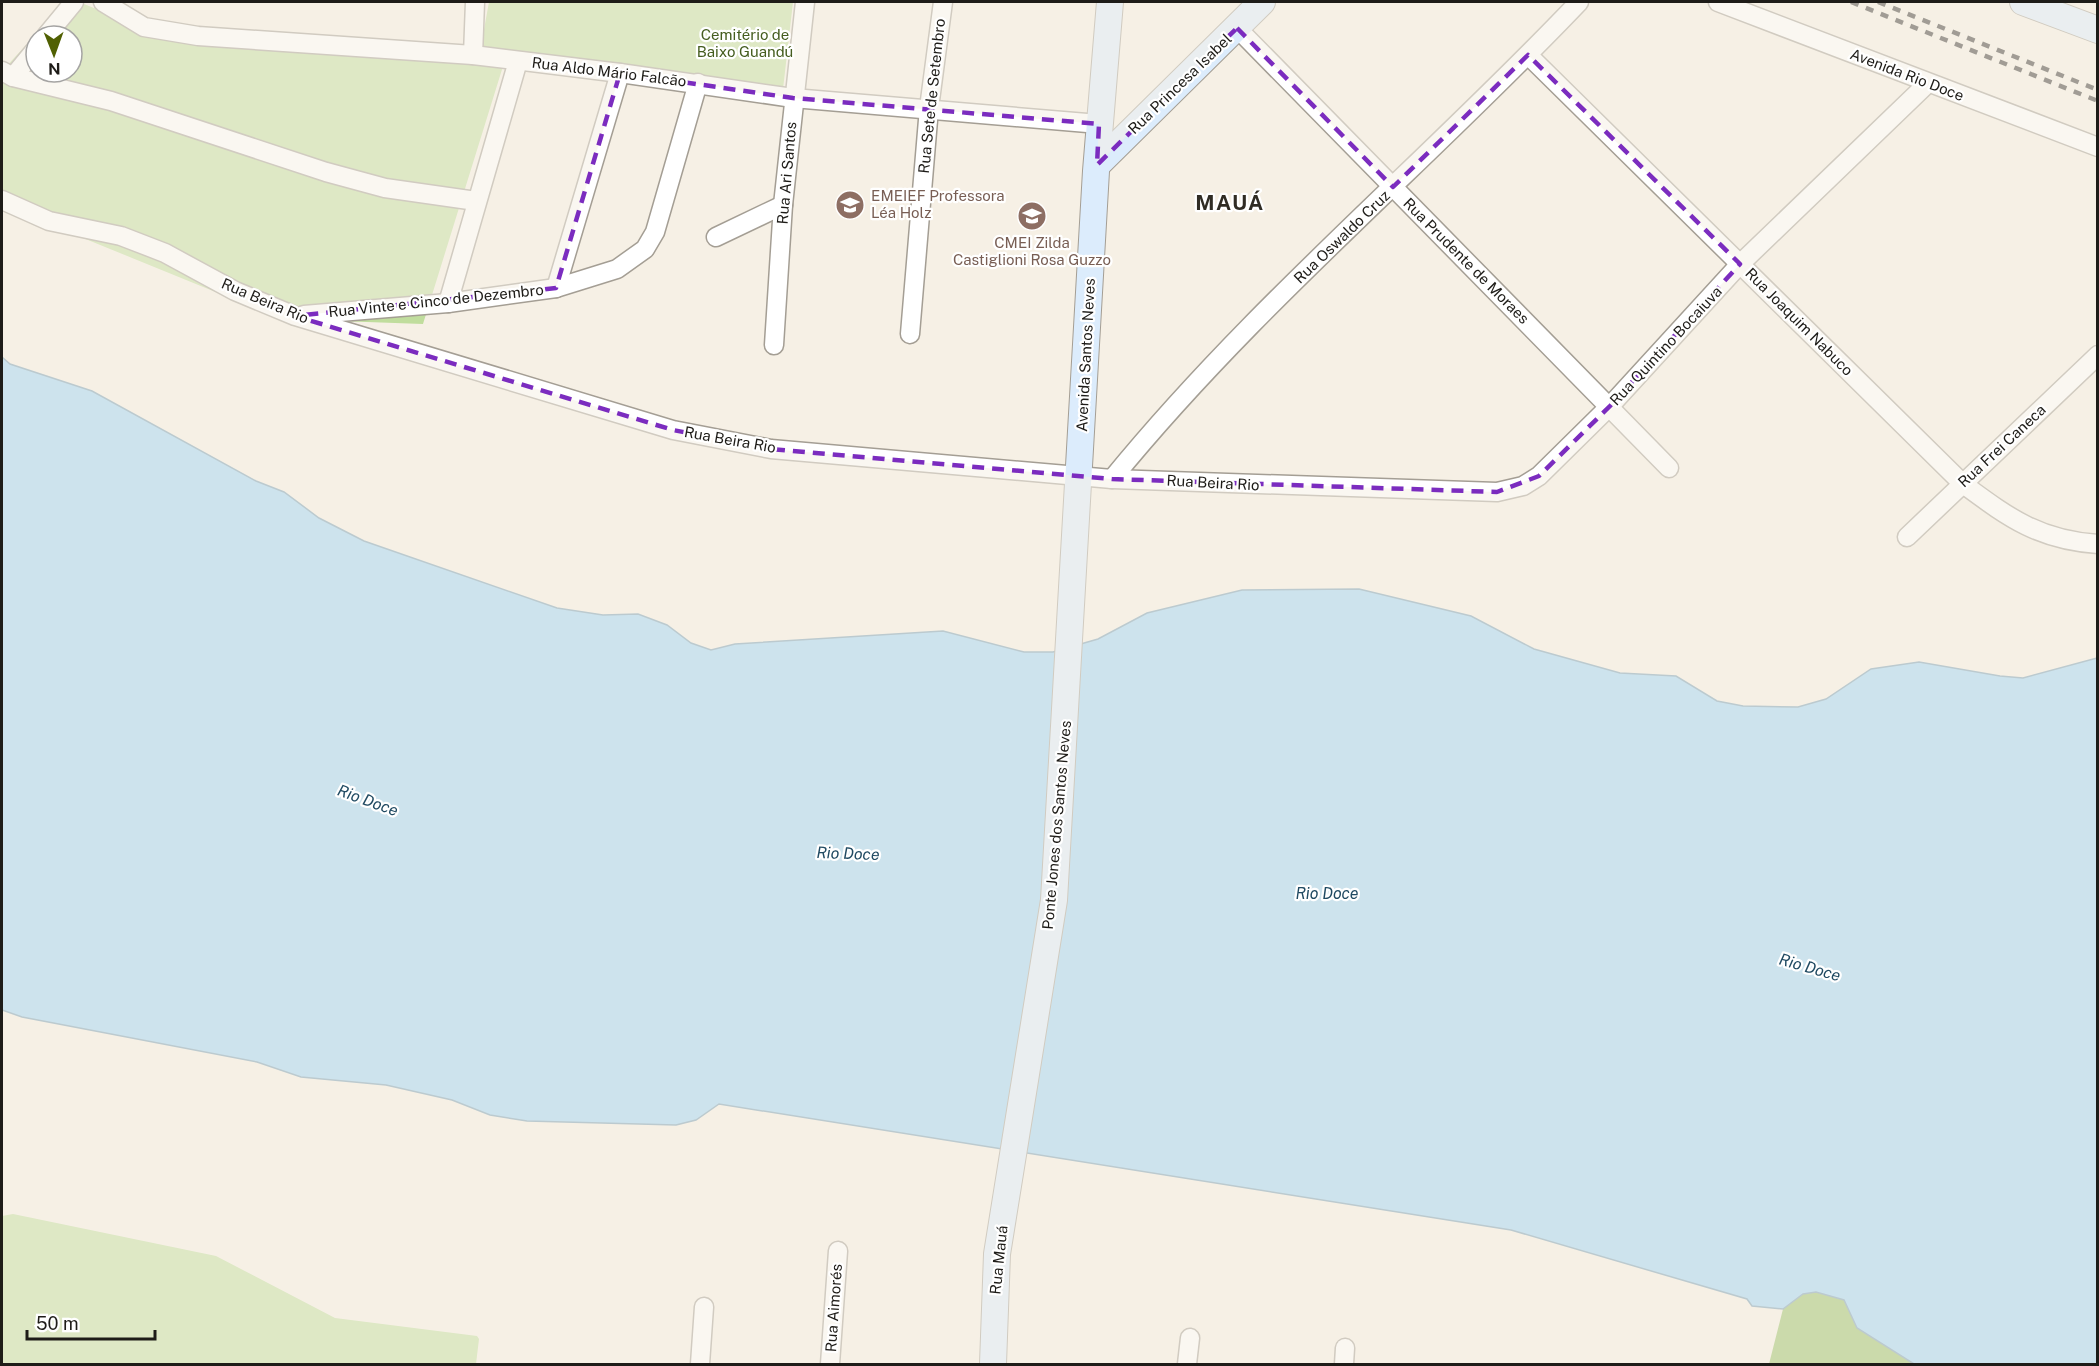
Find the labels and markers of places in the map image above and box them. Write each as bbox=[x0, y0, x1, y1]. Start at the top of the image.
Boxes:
place label: EMEIEF Professora Léa Holz bbox=[871, 187, 1005, 221]
school or university icon: EMEIEF Professora Léa Holz bbox=[834, 189, 866, 221]
school or university icon: CMEI Zilda Castiglioni Rosa Guzzo bbox=[1016, 200, 1048, 232]
place label: CMEI Zilda Castiglioni Rosa Guzzo bbox=[953, 234, 1111, 268]

